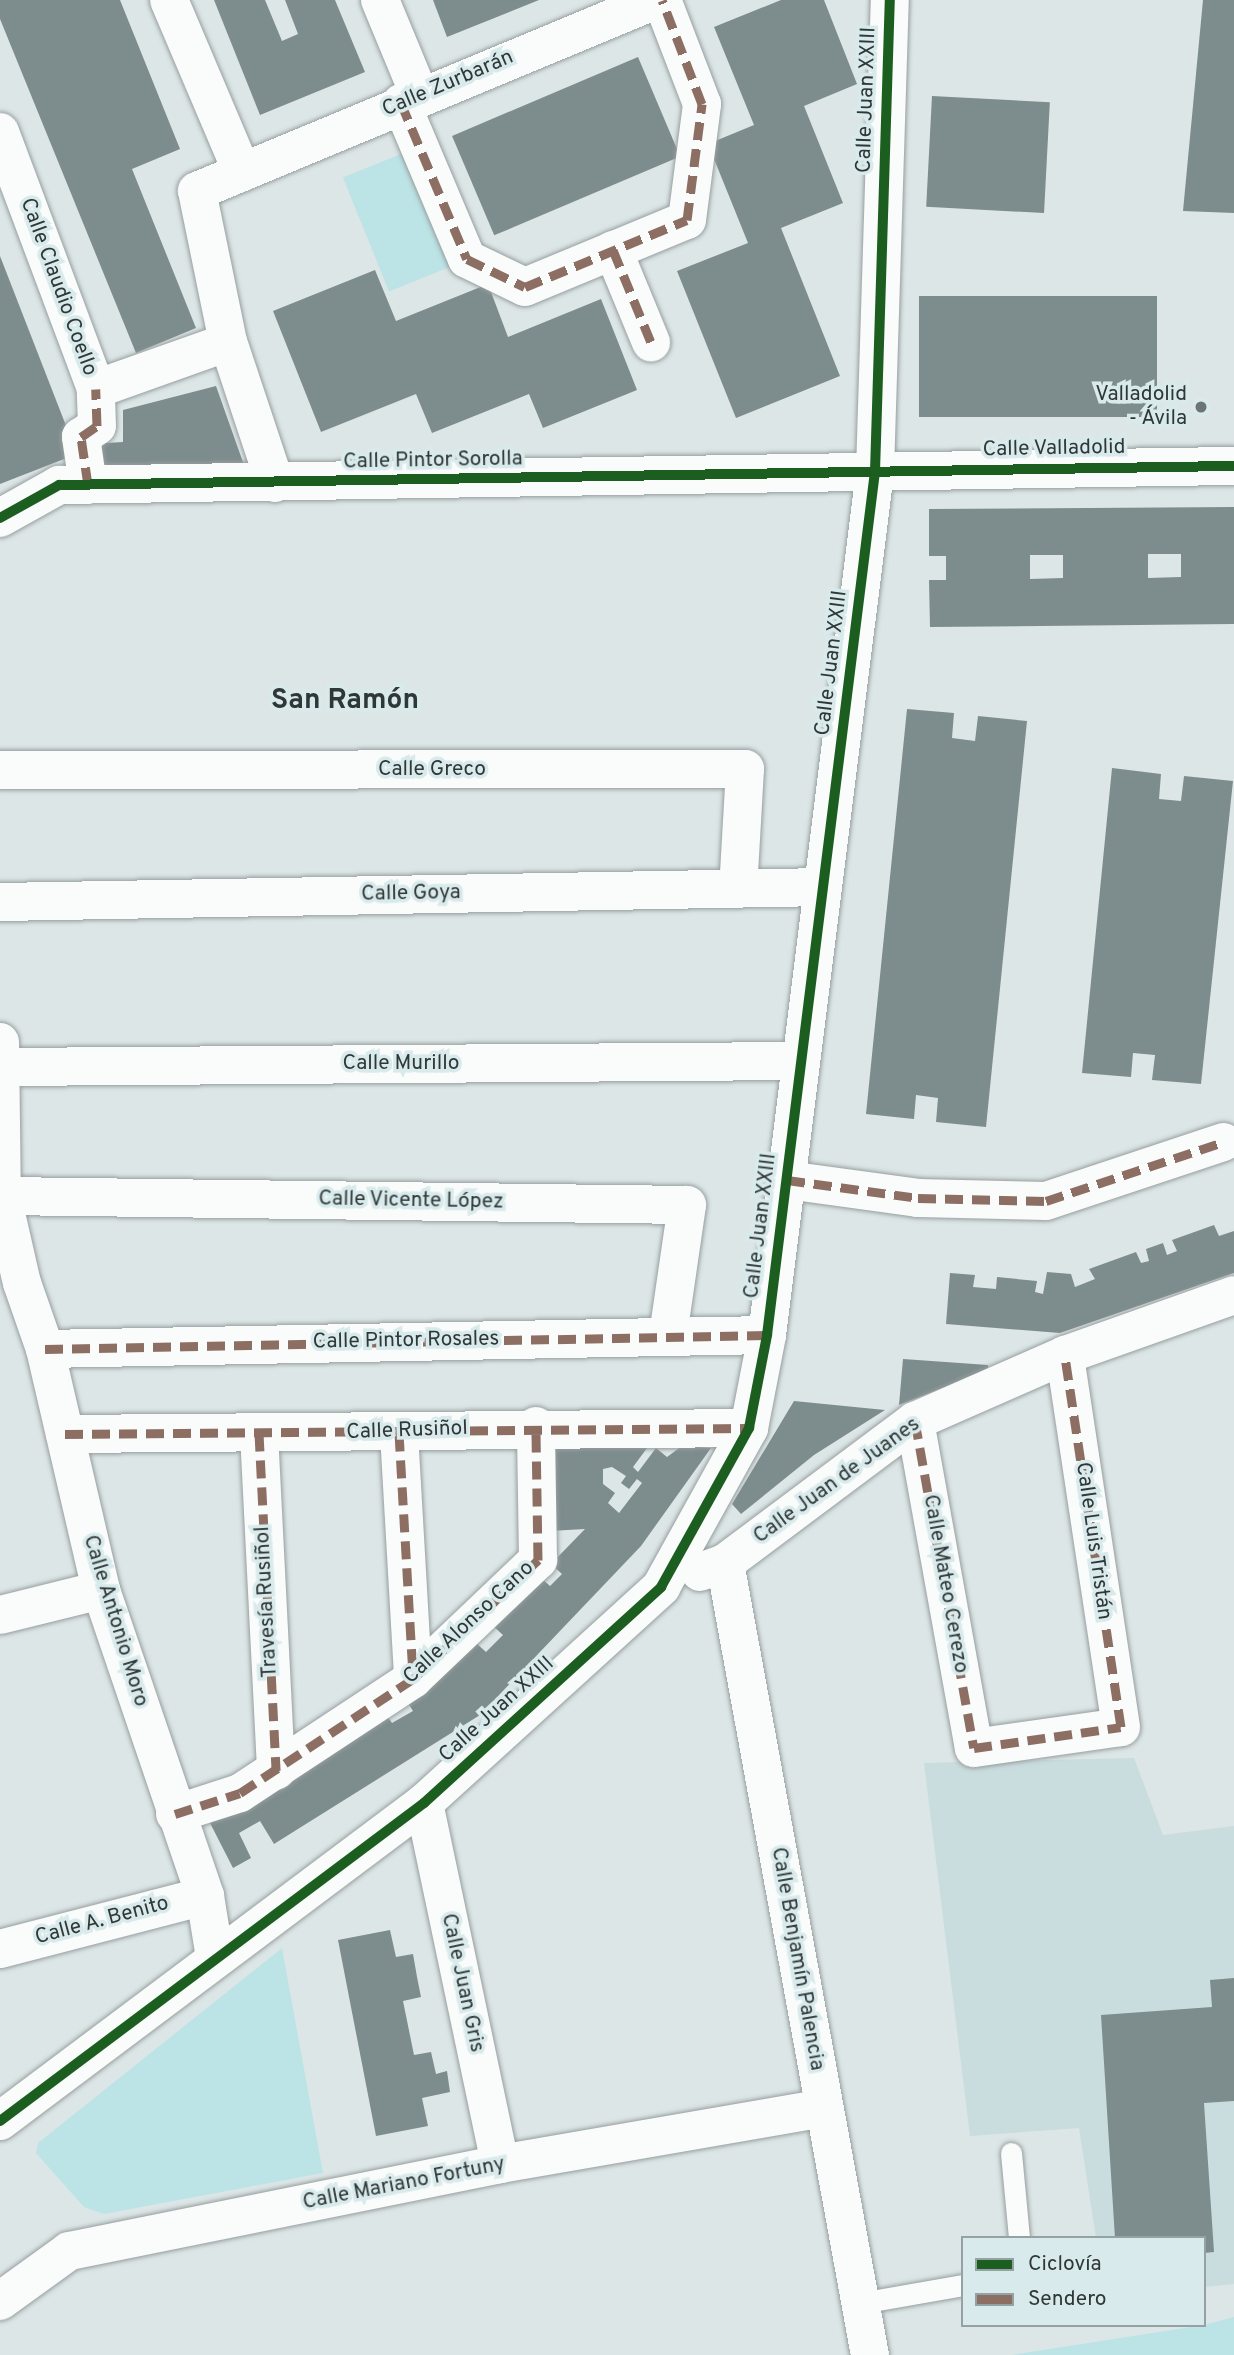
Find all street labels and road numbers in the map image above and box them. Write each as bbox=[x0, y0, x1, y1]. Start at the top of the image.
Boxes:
street label: Calle Juan XXIII bbox=[852, 27, 882, 173]
street label: Calle Zurbarán bbox=[379, 45, 517, 123]
street label: Calle Claudio Coello bbox=[14, 195, 102, 379]
street label: Calle Valladolid bbox=[982, 435, 1126, 463]
street label: Calle Pintor Sorolla bbox=[343, 447, 523, 475]
street label: Calle Juan XXIII bbox=[811, 589, 853, 737]
street label: Calle Greco bbox=[378, 757, 486, 783]
street label: Calle Goya bbox=[361, 881, 461, 907]
street label: Calle Murillo bbox=[343, 1051, 459, 1077]
street label: Calle Juan XXIII bbox=[740, 1152, 782, 1300]
street label: Calle Vicente López bbox=[318, 1187, 504, 1215]
street label: Calle Pintor Rosales bbox=[313, 1327, 499, 1355]
street label: Calle Juan de Juanes bbox=[749, 1412, 925, 1550]
street label: Calle Rusiñol bbox=[346, 1416, 468, 1446]
street label: Calle Luis Tristán bbox=[1069, 1460, 1117, 1622]
street label: Calle Mateo Cerezo bbox=[917, 1493, 973, 1675]
street label: Travesía Rusiñol bbox=[250, 1526, 284, 1678]
street label: Calle Antonio Moro bbox=[77, 1532, 153, 1710]
street label: Calle Alonso Cano bbox=[398, 1556, 540, 1690]
street label: Calle Juan XXIII bbox=[434, 1652, 560, 1768]
street label: Calle Benjamín Palencia bbox=[765, 1845, 829, 2073]
street label: Calle A. Benito bbox=[32, 1891, 172, 1951]
street label: Calle Juan Gris bbox=[435, 1911, 489, 2055]
street label: Calle Mariano Fortuny bbox=[301, 2152, 507, 2216]

